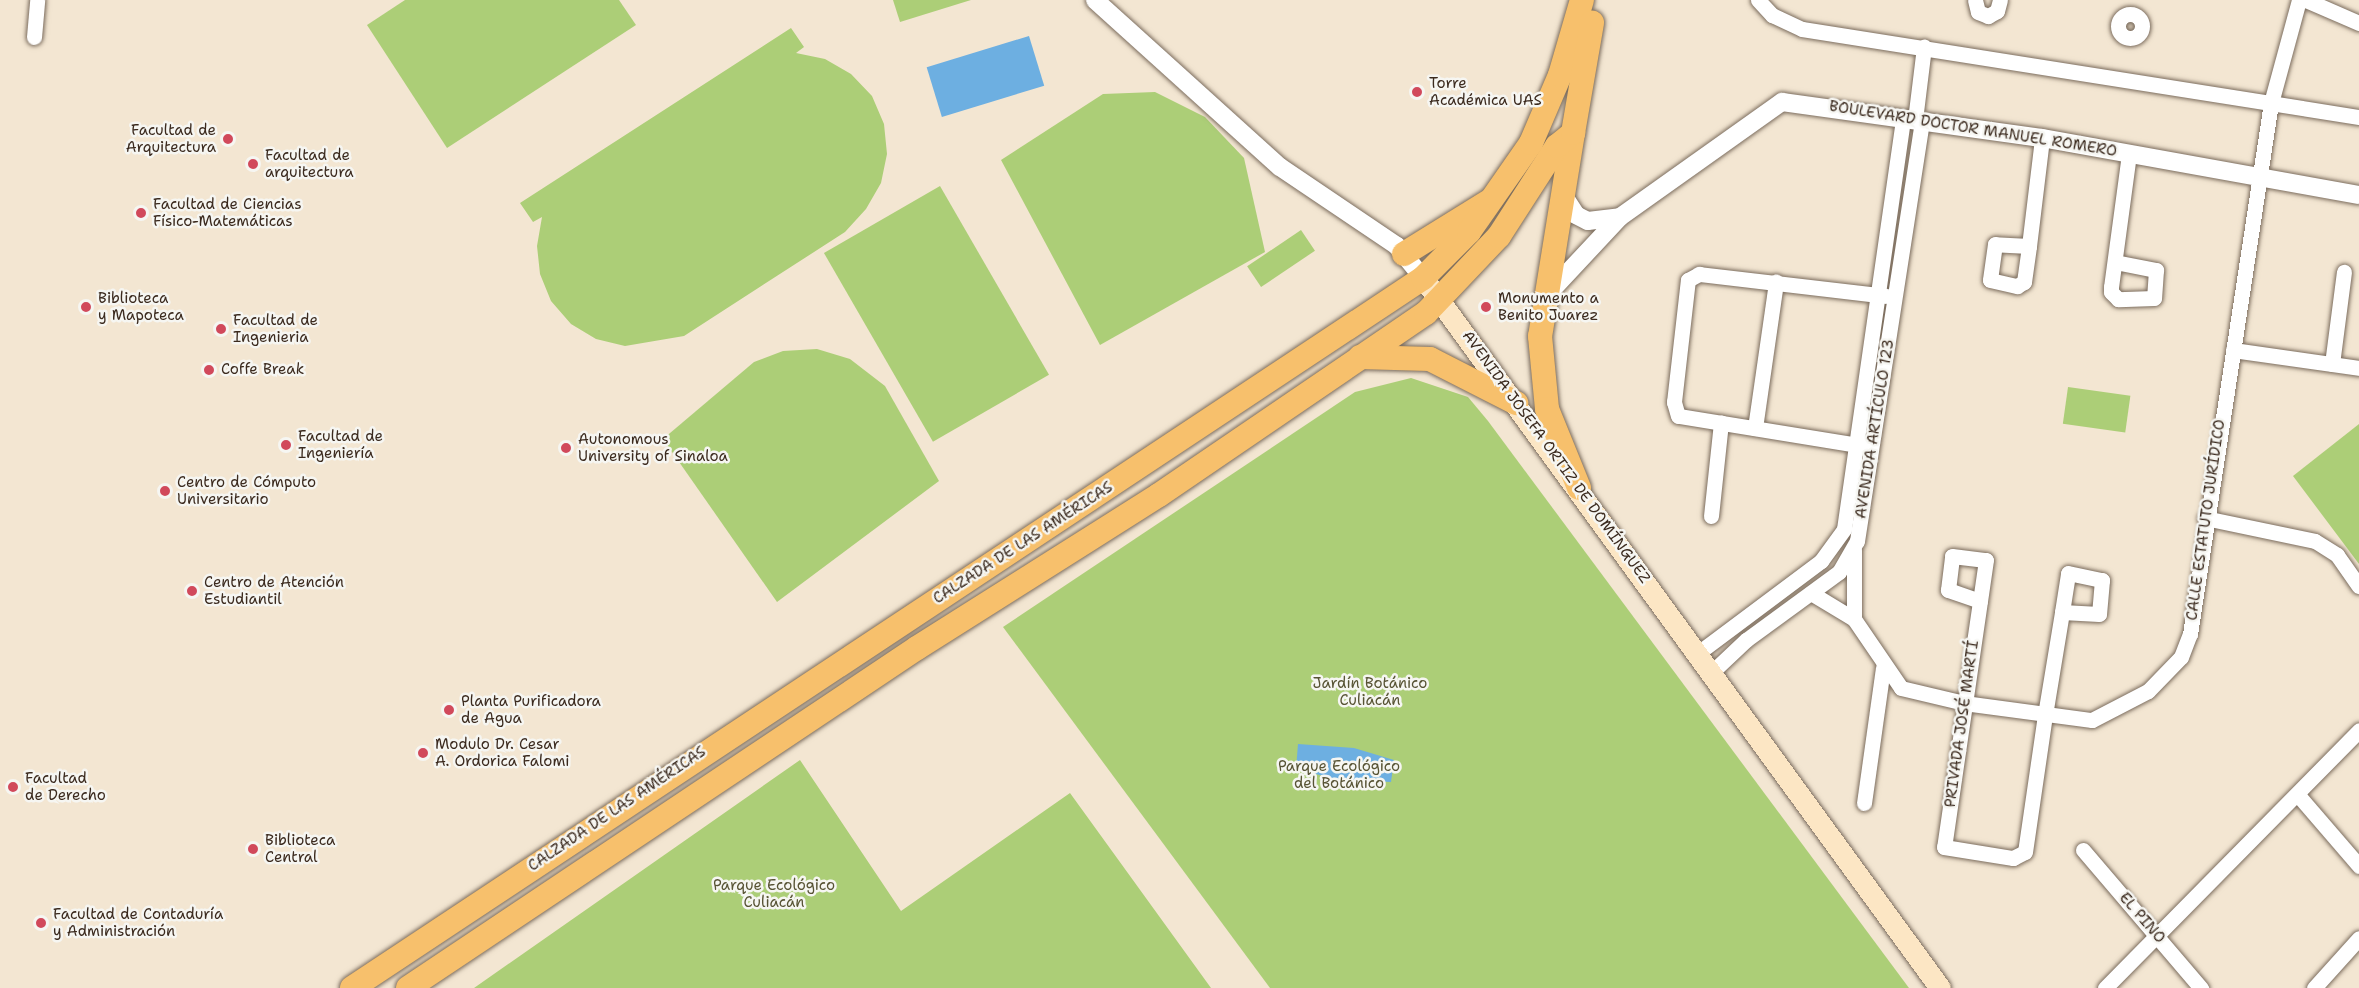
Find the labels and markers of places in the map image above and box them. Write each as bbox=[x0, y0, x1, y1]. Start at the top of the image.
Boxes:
place label: Torre Académica UAS bbox=[1429, 74, 1542, 109]
marker: Torre Académica UAS bbox=[1410, 85, 1424, 99]
place label: Facultad de Arquitectura bbox=[126, 121, 216, 156]
marker: Facultad de Arquitectura bbox=[221, 132, 235, 146]
place label: Facultad de arquitectura bbox=[265, 146, 354, 181]
marker: Facultad de arquitectura bbox=[246, 157, 260, 171]
place label: Facultad de Ciencias Físico-Matemáticas bbox=[153, 195, 302, 230]
marker: Facultad de Ciencias Físico-Matemáticas bbox=[134, 206, 148, 220]
place label: Biblioteca y Mapoteca bbox=[98, 289, 184, 324]
place label: Monumento a Benito Juarez bbox=[1498, 289, 1599, 324]
marker: Biblioteca y Mapoteca bbox=[79, 300, 93, 314]
marker: Monumento a Benito Juarez bbox=[1479, 300, 1493, 314]
place label: Facultad de Ingenieria bbox=[233, 311, 318, 346]
marker: Facultad de Ingenieria bbox=[214, 322, 228, 336]
place label: Coffe Break bbox=[221, 361, 304, 379]
marker: Coffe Break bbox=[202, 363, 216, 377]
place label: Facultad de Ingeniería bbox=[298, 427, 383, 462]
place label: Autonomous University of Sinaloa bbox=[578, 430, 728, 465]
marker: Facultad de Ingeniería bbox=[279, 438, 293, 452]
marker: Autonomous University of Sinaloa bbox=[559, 441, 573, 455]
place label: Centro de Cómputo Universitario bbox=[177, 473, 316, 508]
marker: Centro de Cómputo Universitario bbox=[158, 484, 172, 498]
place label: Centro de Atención Estudiantil bbox=[204, 573, 344, 608]
marker: Centro de Atención Estudiantil bbox=[185, 584, 199, 598]
place label: Planta Purificadora de Agua bbox=[461, 692, 601, 727]
marker: Planta Purificadora de Agua bbox=[442, 703, 456, 717]
place label: Modulo Dr. Cesar A. Ordorica Falomi bbox=[435, 735, 570, 770]
marker: Modulo Dr. Cesar A. Ordorica Falomi bbox=[416, 746, 430, 760]
place label: Facultad de Derecho bbox=[25, 769, 106, 804]
marker: Facultad de Derecho bbox=[6, 780, 20, 794]
place label: Biblioteca Central bbox=[265, 831, 335, 866]
marker: Biblioteca Central bbox=[246, 842, 260, 856]
place label: Facultad de Contaduría y Administración bbox=[53, 905, 223, 940]
marker: Facultad de Contaduría y Administración bbox=[34, 916, 48, 930]

